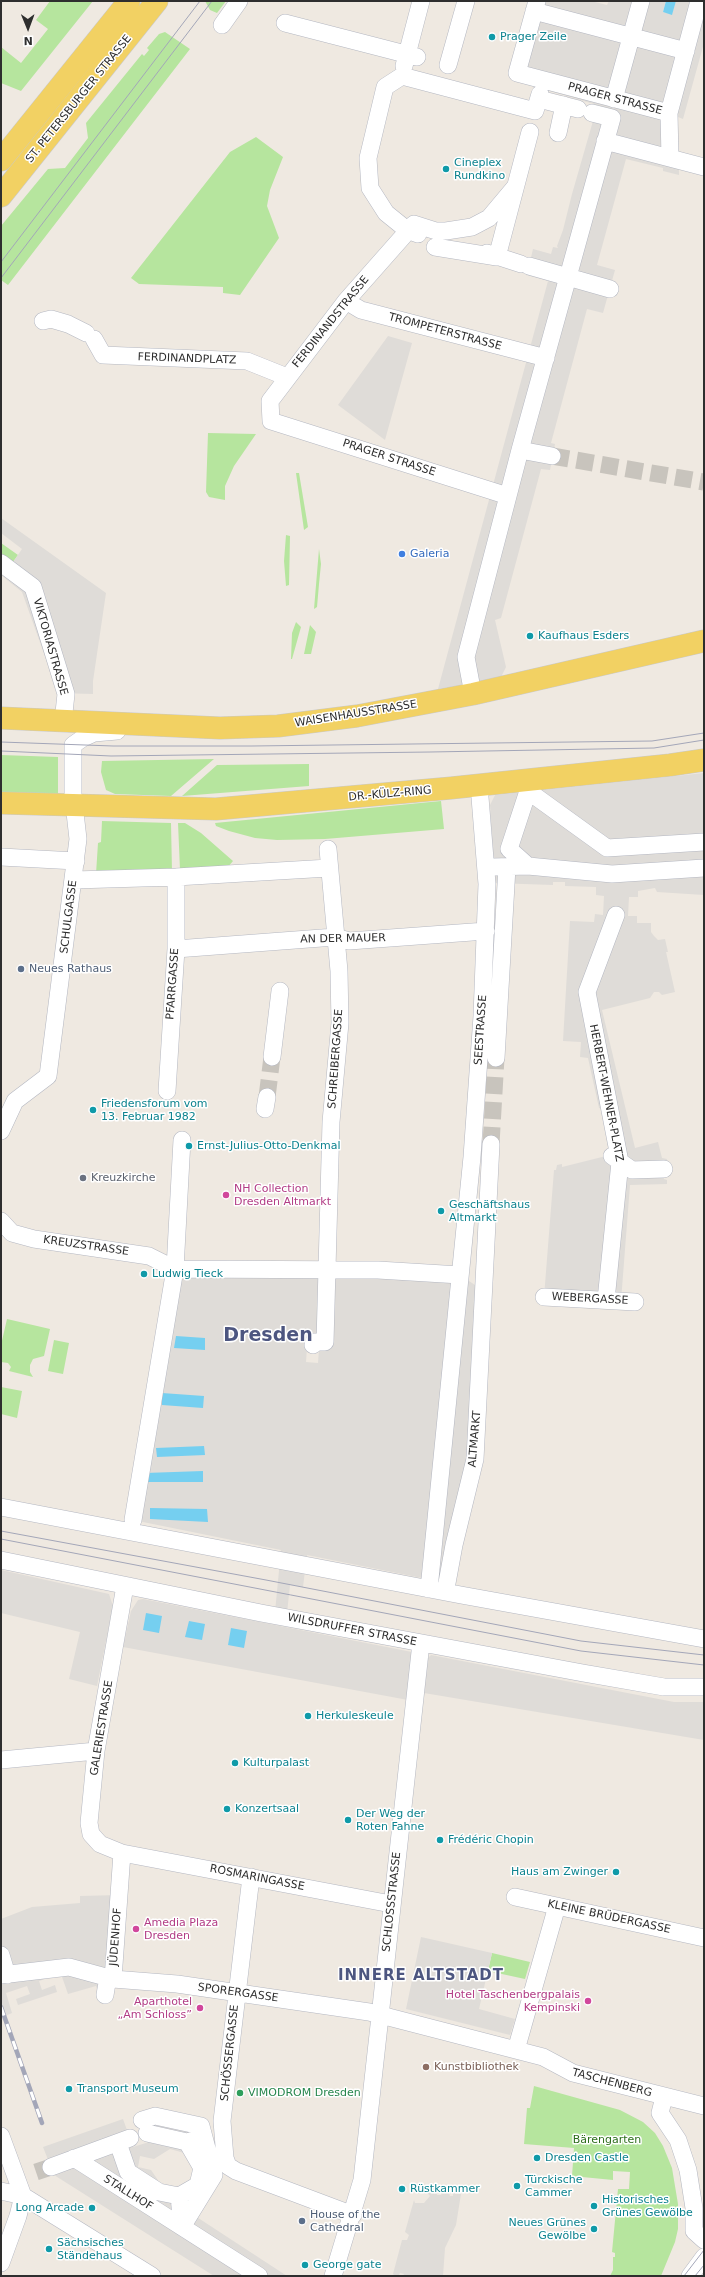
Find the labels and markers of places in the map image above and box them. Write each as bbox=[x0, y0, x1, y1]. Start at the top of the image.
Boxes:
place label: Prager Zeile bbox=[500, 30, 567, 44]
marker: Prager Zeile bbox=[487, 32, 497, 42]
place label: Cineplex Rundkino bbox=[454, 156, 505, 182]
marker: Cineplex Rundkino bbox=[441, 164, 451, 174]
place label: Galeria bbox=[410, 547, 449, 561]
marker: Galeria bbox=[397, 549, 407, 559]
place label: Kaufhaus Esders bbox=[538, 629, 629, 643]
marker: Kaufhaus Esders bbox=[525, 631, 535, 641]
place label: Neues Rathaus bbox=[29, 962, 112, 976]
marker: Neues Rathaus bbox=[16, 964, 26, 974]
place label: Friedensforum vom 13. Februar 1982 bbox=[101, 1097, 208, 1123]
marker: Friedensforum vom 13. Februar 1982 bbox=[88, 1105, 98, 1115]
place label: Ernst-Julius-Otto-Denkmal bbox=[197, 1139, 340, 1153]
marker: Ernst-Julius-Otto-Denkmal bbox=[184, 1141, 194, 1151]
place label: Kreuzkirche bbox=[91, 1171, 156, 1185]
marker: Kreuzkirche bbox=[78, 1173, 88, 1183]
place label: NH Collection Dresden Altmarkt bbox=[234, 1182, 331, 1208]
marker: NH Collection Dresden Altmarkt bbox=[221, 1190, 231, 1200]
place label: Geschäftshaus Altmarkt bbox=[449, 1198, 530, 1224]
marker: Geschäftshaus Altmarkt bbox=[436, 1206, 446, 1216]
place label: Ludwig Tieck bbox=[152, 1267, 223, 1281]
marker: Ludwig Tieck bbox=[139, 1269, 149, 1279]
place label: Herkuleskeule bbox=[316, 1709, 394, 1723]
marker: Herkuleskeule bbox=[303, 1711, 313, 1721]
place label: Kulturpalast bbox=[243, 1756, 309, 1770]
marker: Kulturpalast bbox=[230, 1758, 240, 1768]
place label: Konzertsaal bbox=[235, 1802, 299, 1816]
marker: Konzertsaal bbox=[222, 1804, 232, 1814]
place label: Der Weg der Roten Fahne bbox=[356, 1807, 425, 1833]
marker: Der Weg der Roten Fahne bbox=[343, 1815, 353, 1825]
place label: Frédéric Chopin bbox=[448, 1833, 534, 1847]
marker: Frédéric Chopin bbox=[435, 1835, 445, 1845]
place label: Haus am Zwinger bbox=[511, 1865, 608, 1879]
marker: Haus am Zwinger bbox=[611, 1867, 621, 1877]
place label: Amedia Plaza Dresden bbox=[144, 1916, 218, 1942]
marker: Amedia Plaza Dresden bbox=[131, 1924, 141, 1934]
place label: Hotel Taschenbergpalais Kempinski bbox=[446, 1988, 580, 2014]
place label: Aparthotel „Am Schloss” bbox=[117, 1995, 192, 2021]
marker: Hotel Taschenbergpalais Kempinski bbox=[583, 1996, 593, 2006]
marker: Aparthotel „Am Schloss” bbox=[195, 2003, 205, 2013]
place label: Kunstbibliothek bbox=[434, 2060, 519, 2074]
marker: Kunstbibliothek bbox=[421, 2062, 431, 2072]
place label: Transport Museum bbox=[77, 2082, 179, 2096]
marker: Transport Museum bbox=[64, 2084, 74, 2094]
place label: VIMODROM Dresden bbox=[248, 2086, 361, 2100]
marker: VIMODROM Dresden bbox=[235, 2088, 245, 2098]
place label: Dresden Castle bbox=[545, 2151, 629, 2165]
marker: Dresden Castle bbox=[532, 2153, 542, 2163]
place label: Türckische Cammer bbox=[525, 2173, 582, 2199]
marker: Türckische Cammer bbox=[512, 2181, 522, 2191]
place label: Rüstkammer bbox=[410, 2182, 480, 2196]
marker: Rüstkammer bbox=[397, 2184, 407, 2194]
place label: Historisches Grünes Gewölbe bbox=[602, 2193, 693, 2219]
place label: Long Arcade bbox=[16, 2201, 84, 2215]
marker: Historisches Grünes Gewölbe bbox=[589, 2201, 599, 2211]
marker: Long Arcade bbox=[87, 2203, 97, 2213]
place label: House of the Cathedral bbox=[310, 2208, 380, 2234]
marker: House of the Cathedral bbox=[297, 2216, 307, 2226]
place label: Neues Grünes Gewölbe bbox=[509, 2216, 586, 2242]
marker: Neues Grünes Gewölbe bbox=[589, 2224, 599, 2234]
place label: Sächsisches Ständehaus bbox=[57, 2236, 124, 2262]
marker: Sächsisches Ständehaus bbox=[44, 2244, 54, 2254]
place label: George gate bbox=[313, 2258, 381, 2272]
marker: George gate bbox=[300, 2260, 310, 2270]

